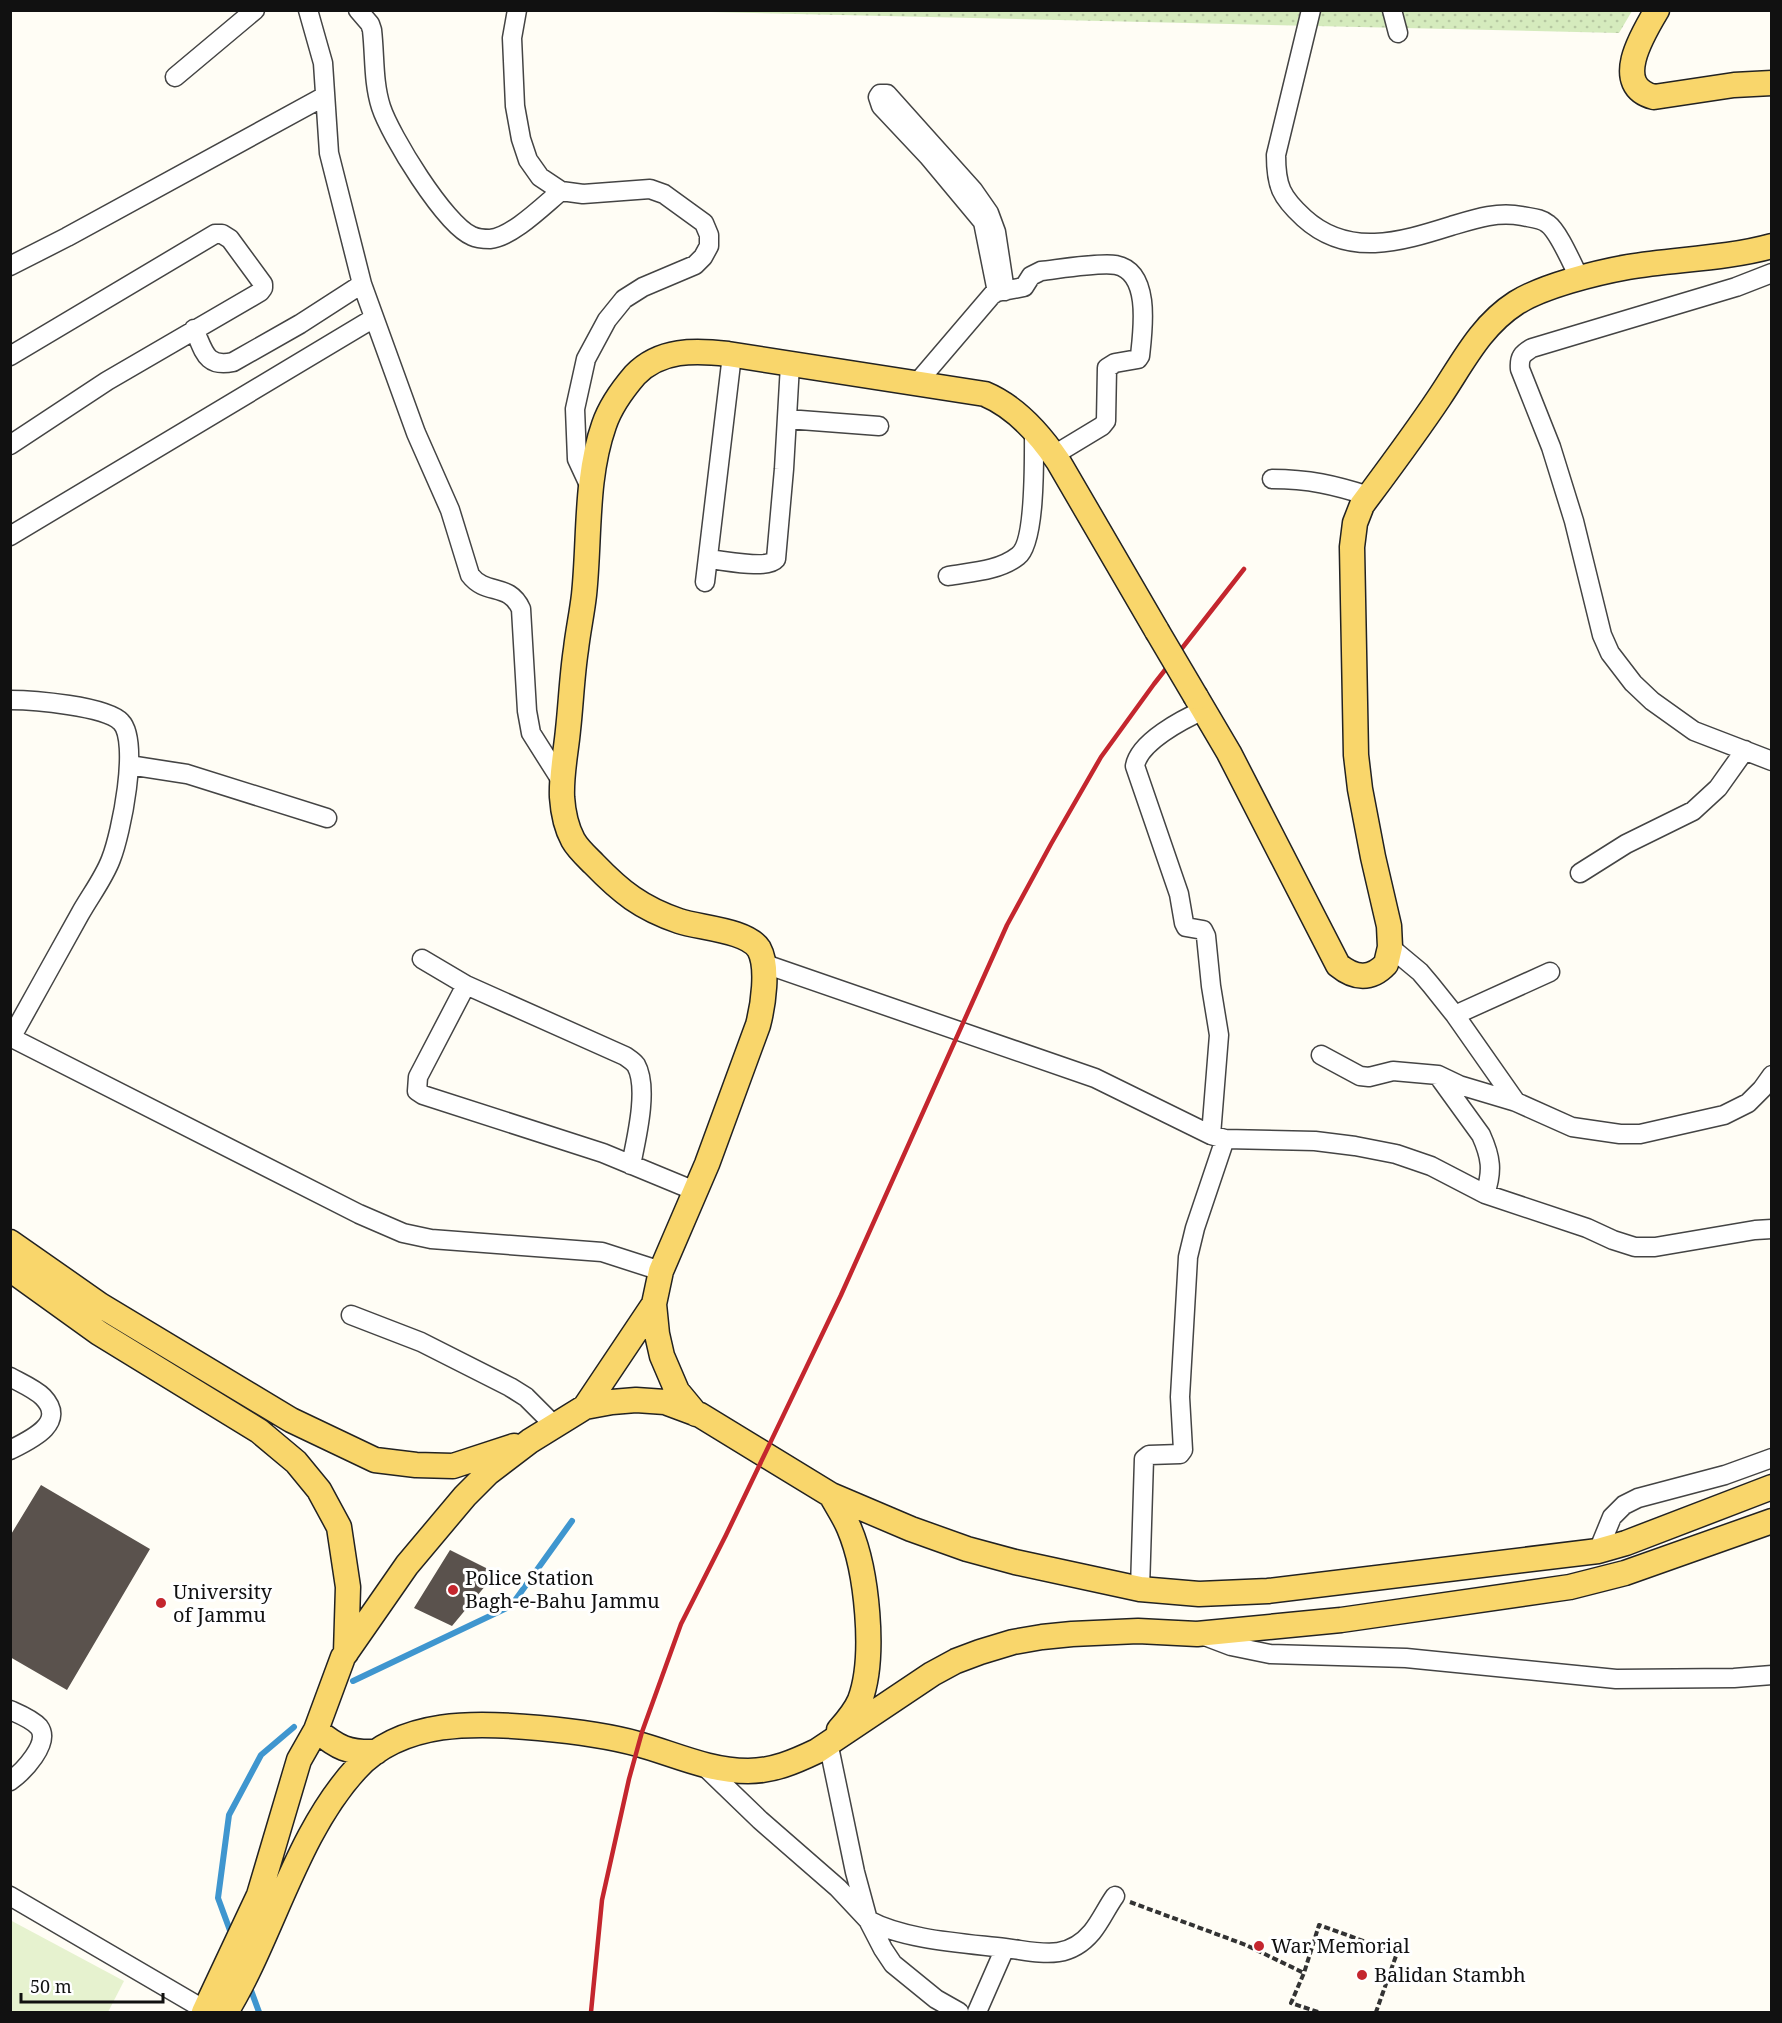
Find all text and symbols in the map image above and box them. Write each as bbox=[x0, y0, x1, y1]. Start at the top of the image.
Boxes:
place label: Police Station Bagh-e-Bahu Jammu bbox=[465, 1564, 660, 1614]
place label: University of Jammu bbox=[173, 1578, 273, 1628]
marker: Police Station Bagh-e-Bahu Jammu bbox=[446, 1583, 460, 1597]
marker: University of Jammu bbox=[154, 1596, 168, 1610]
place label: War Memorial bbox=[1271, 1932, 1410, 1959]
marker: War Memorial bbox=[1252, 1939, 1266, 1953]
place label: Balidan Stambh bbox=[1374, 1961, 1526, 1988]
scale bar bbox=[21, 1966, 164, 2004]
marker: Balidan Stambh bbox=[1355, 1968, 1369, 1982]
text: 50 m bbox=[30, 1974, 72, 1998]

